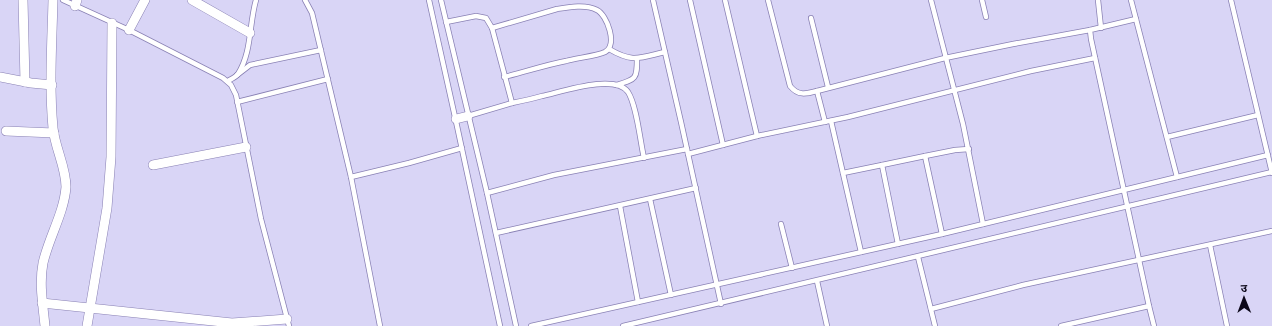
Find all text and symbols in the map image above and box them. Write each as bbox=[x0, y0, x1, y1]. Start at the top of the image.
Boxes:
north arrow bbox=[1224, 278, 1264, 318]
text: उ bbox=[1241, 282, 1248, 295]

